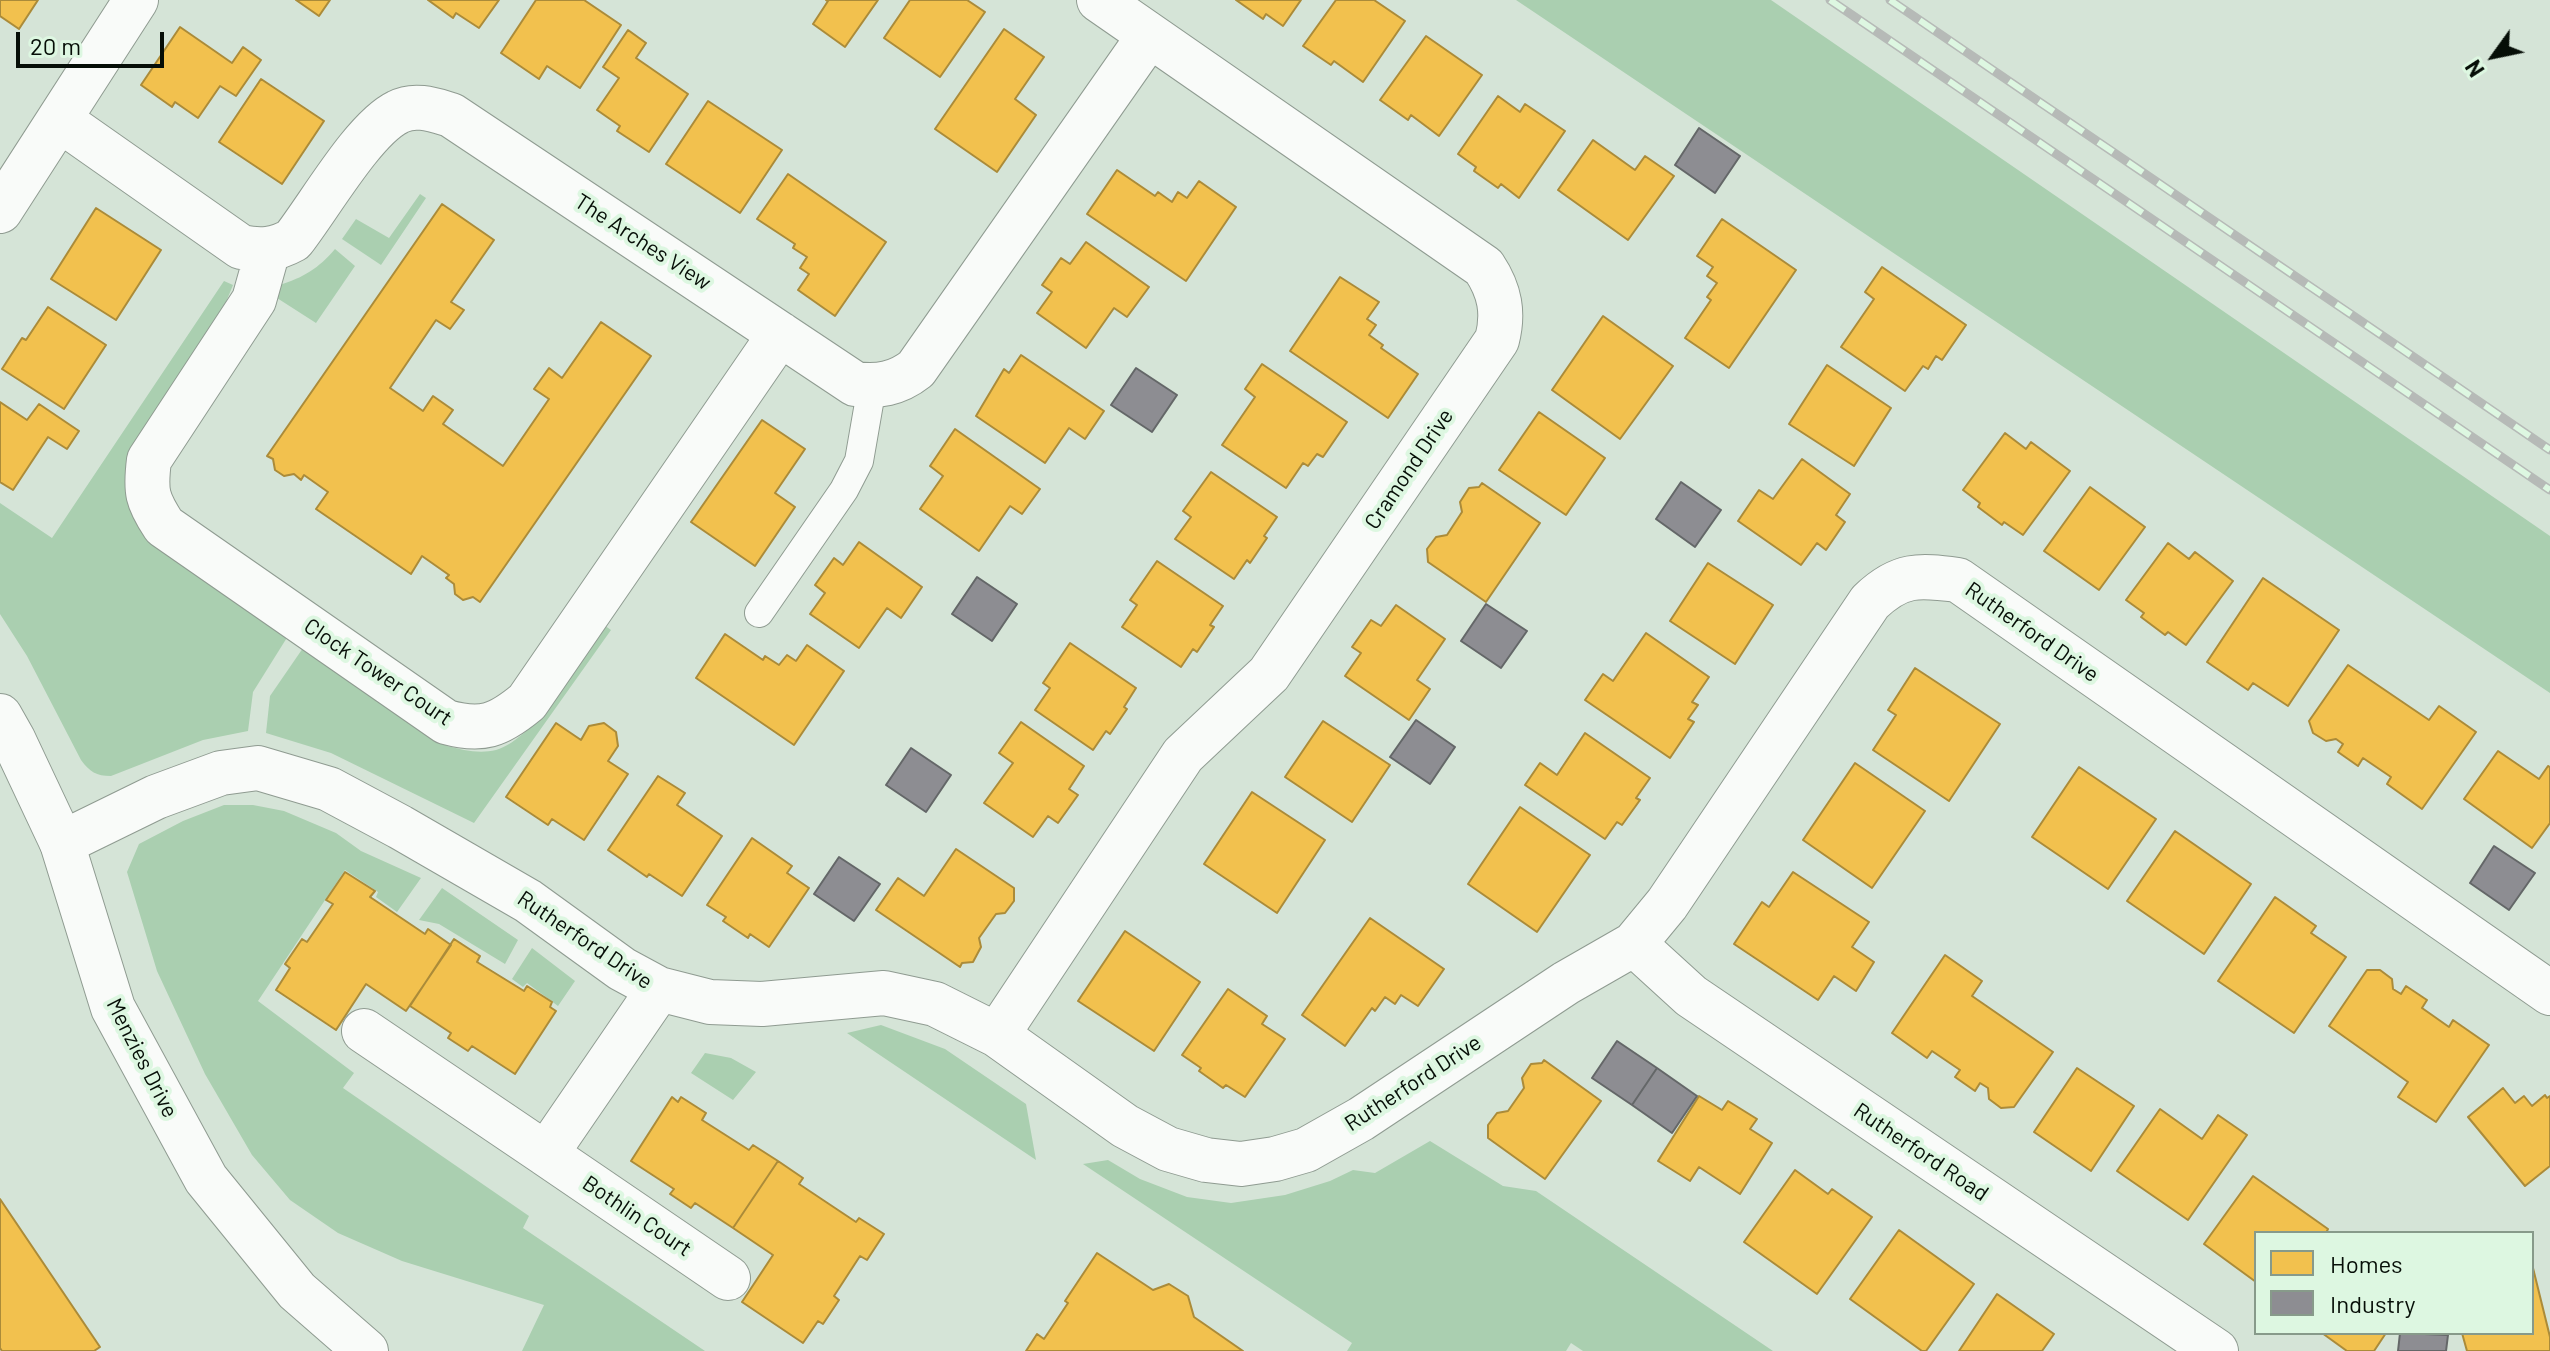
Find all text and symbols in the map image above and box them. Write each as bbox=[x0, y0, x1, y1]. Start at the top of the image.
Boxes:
scale bar bbox=[20, 16, 168, 66]
north arrow bbox=[2454, 16, 2534, 96]
text: 20 m bbox=[30, 31, 81, 60]
text: N bbox=[2459, 56, 2489, 82]
street label: The Arches View bbox=[570, 188, 716, 296]
street label: Cramond Drive bbox=[1359, 404, 1459, 534]
street label: Rutherford Drive bbox=[1960, 576, 2104, 688]
street label: Clock Tower Court bbox=[299, 613, 457, 731]
street label: Rutherford Drive bbox=[512, 885, 658, 995]
street label: Menzies Drive bbox=[101, 994, 183, 1122]
street label: Rutherford Drive bbox=[1340, 1029, 1486, 1137]
street label: Rutherford Road bbox=[1849, 1097, 1993, 1207]
street label: Bothlin Court bbox=[577, 1170, 697, 1262]
legend bbox=[2254, 1231, 2534, 1335]
text: Homes bbox=[2330, 1249, 2403, 1278]
text: Industry bbox=[2330, 1289, 2416, 1318]

